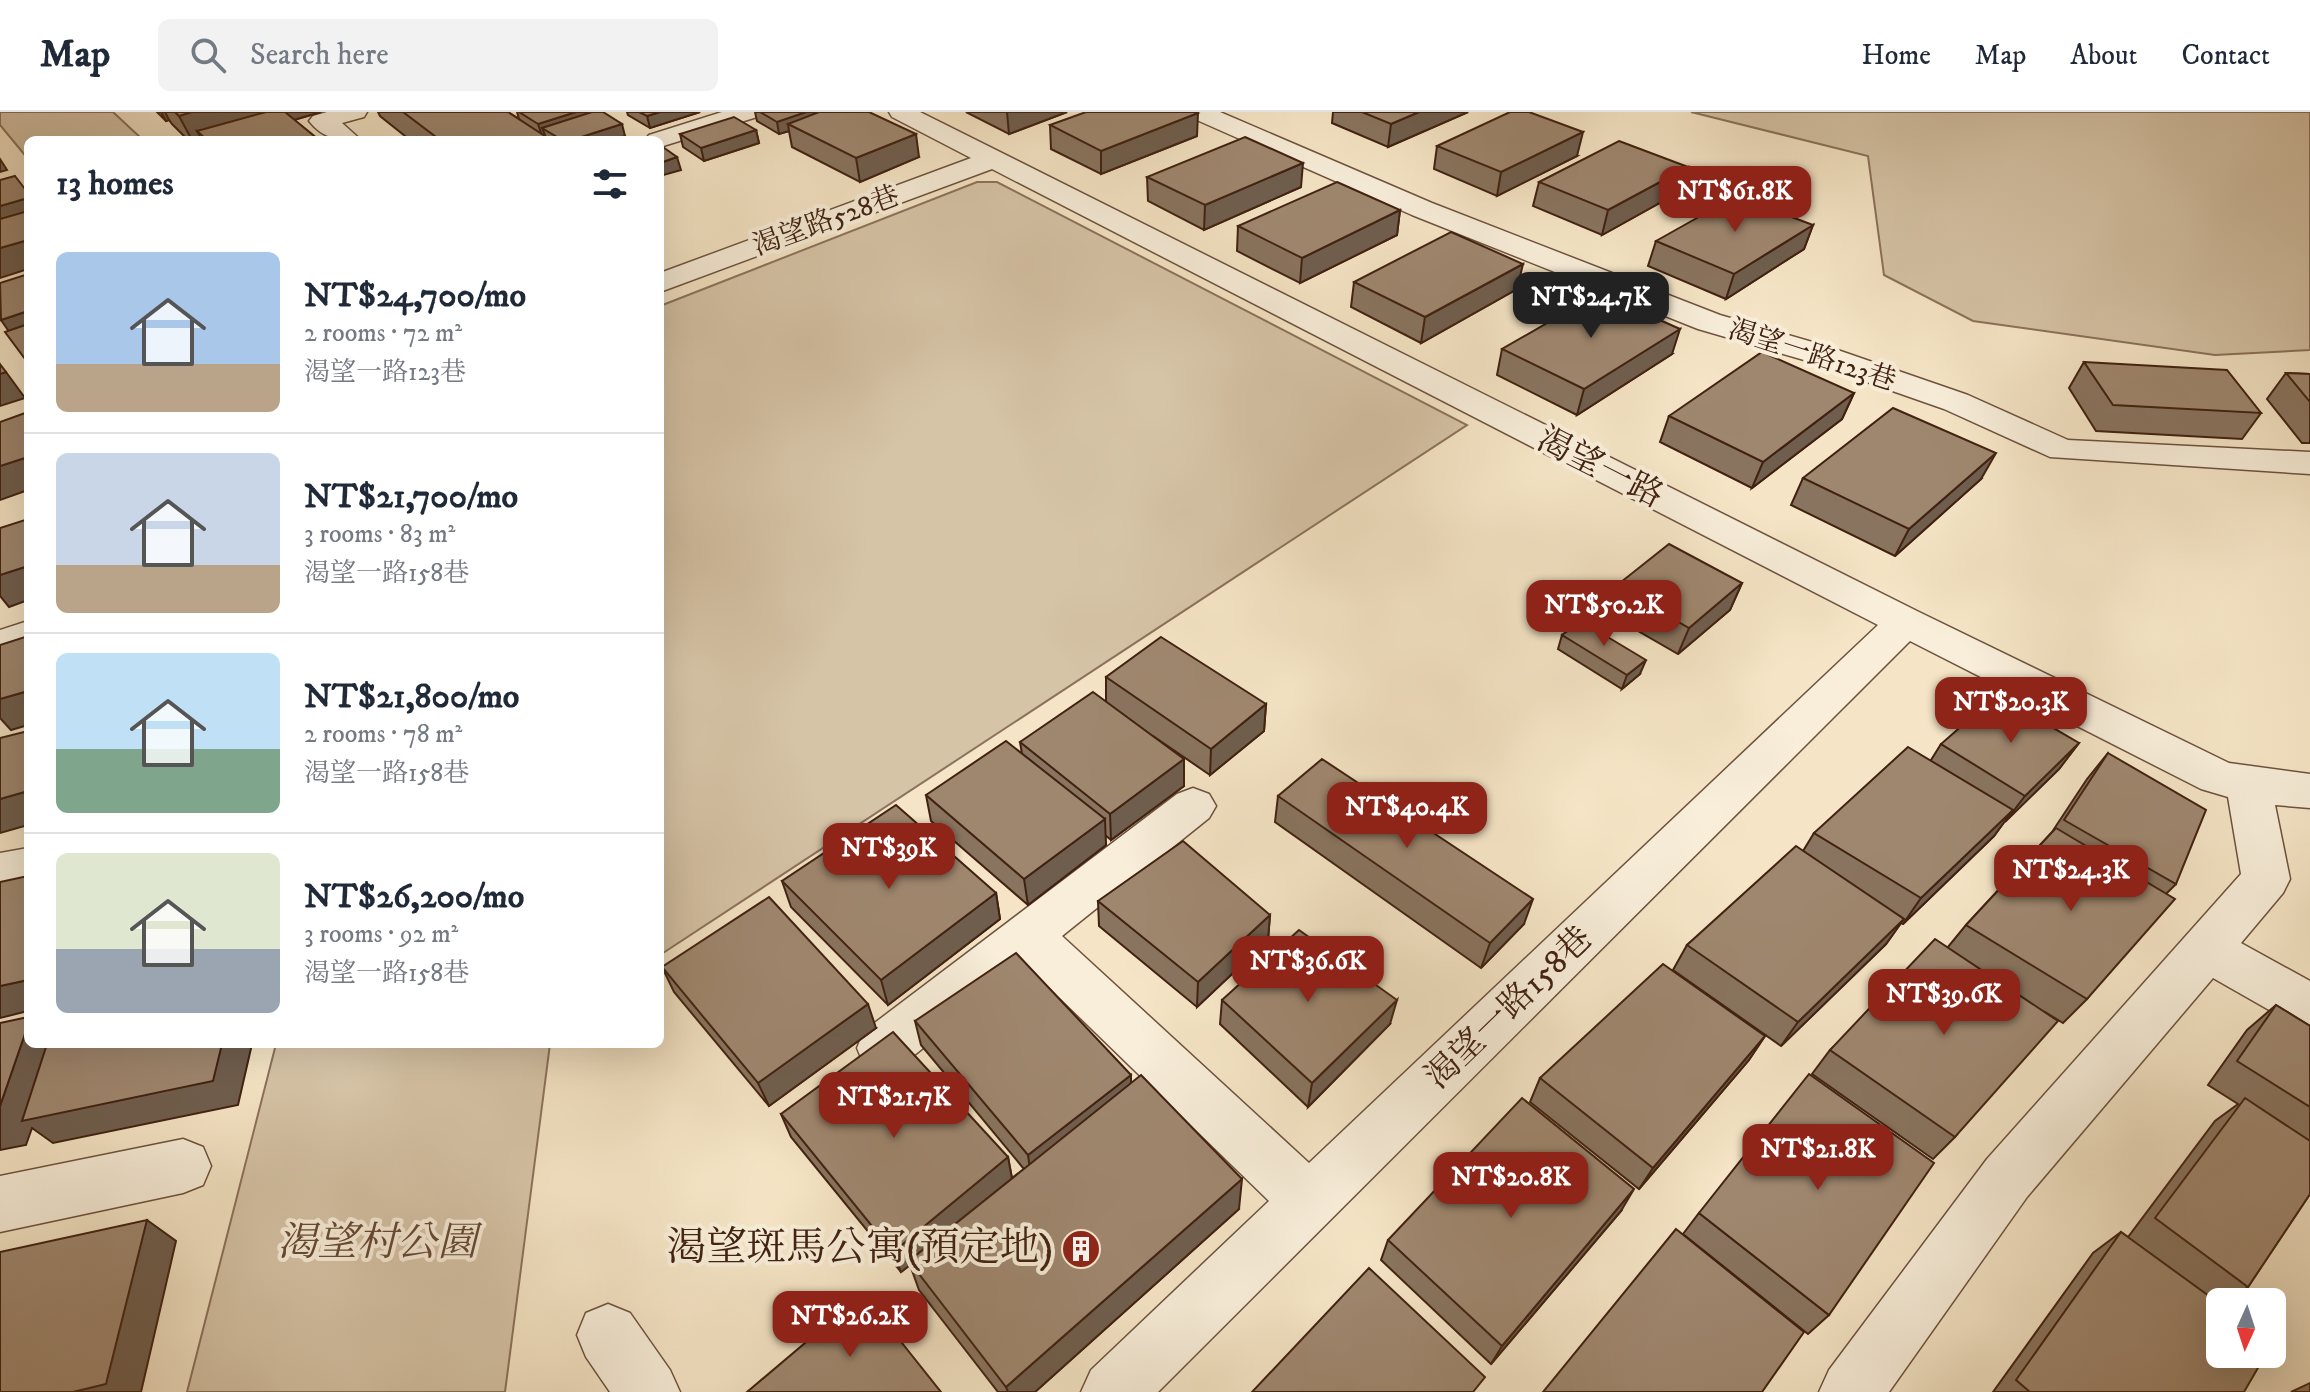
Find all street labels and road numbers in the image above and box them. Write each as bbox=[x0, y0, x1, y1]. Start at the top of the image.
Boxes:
street label: 渴望路528巷 bbox=[748, 178, 904, 264]
street label: 渴望一路123巷 bbox=[1724, 311, 1900, 399]
street label: 渴望一路 bbox=[1530, 418, 1670, 518]
street label: 渴望一路158巷 bbox=[1417, 918, 1601, 1098]

